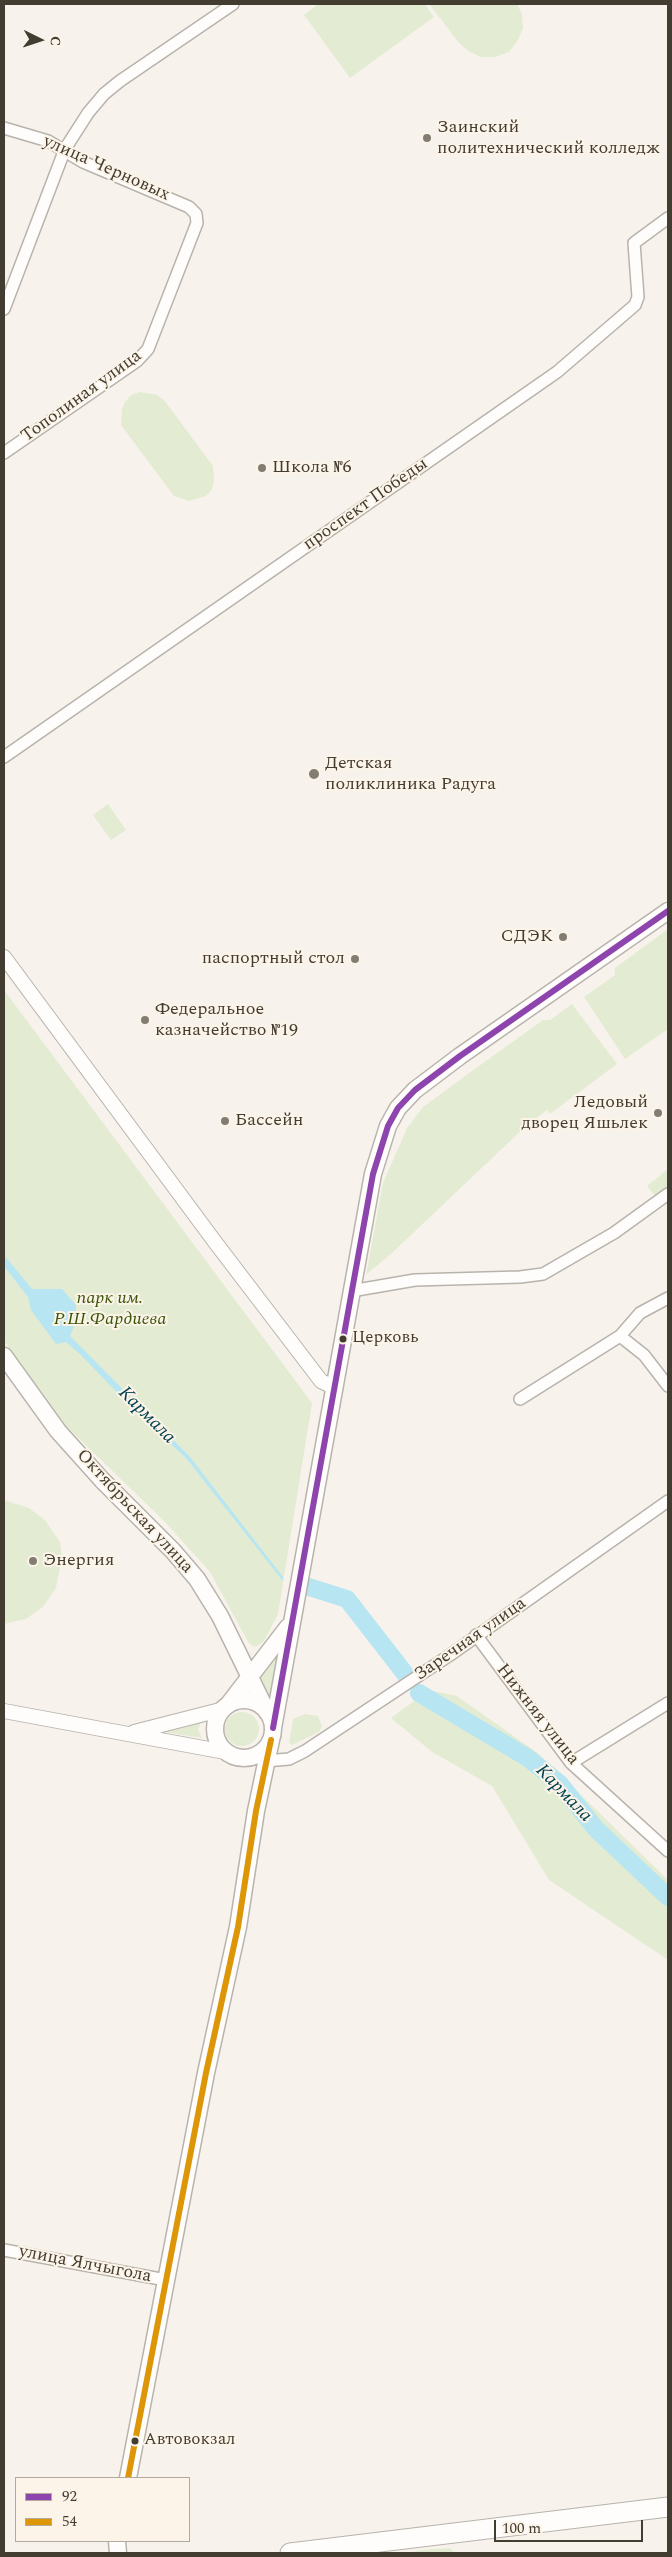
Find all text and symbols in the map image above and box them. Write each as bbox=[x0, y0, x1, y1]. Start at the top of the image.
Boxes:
north arrow bbox=[15, 15, 65, 65]
text: С bbox=[45, 35, 66, 47]
place label: Заинский политехнический колледж bbox=[437, 117, 660, 160]
street label: улица Черновых bbox=[39, 131, 173, 207]
marker: Заинский политехнический колледж bbox=[421, 132, 433, 144]
street label: Тополиная улица bbox=[18, 346, 146, 448]
street label: проспект Победы bbox=[300, 454, 432, 556]
place label: Школа №6 bbox=[272, 457, 351, 479]
marker: Школа №6 bbox=[256, 462, 268, 474]
place label: Детская поликлиника Радуга bbox=[325, 753, 496, 796]
marker: Детская поликлиника Радуга bbox=[307, 767, 321, 781]
place label: СДЭК bbox=[501, 926, 553, 948]
marker: СДЭК bbox=[557, 931, 569, 943]
place label: паспортный стол bbox=[202, 948, 345, 970]
marker: паспортный стол bbox=[349, 953, 361, 965]
place label: Федеральное казначейство №19 bbox=[155, 999, 298, 1042]
marker: Федеральное казначейство №19 bbox=[139, 1014, 151, 1026]
place label: Ледовый дворец Яшьлек bbox=[521, 1092, 648, 1134]
marker: Ледовый дворец Яшьлек bbox=[652, 1107, 664, 1119]
place label: Бассейн bbox=[235, 1110, 303, 1132]
marker: Бассейн bbox=[219, 1115, 231, 1127]
park label: парк им. Р.Ш.Фардиева bbox=[54, 1288, 166, 1330]
place label: Церковь bbox=[352, 1329, 419, 1349]
marker: Церковь bbox=[338, 1334, 348, 1344]
water label: Кармала bbox=[113, 1383, 179, 1449]
street label: Октябрьская улица bbox=[71, 1445, 197, 1579]
place label: Энергия bbox=[43, 1550, 114, 1572]
marker: Энергия bbox=[27, 1555, 39, 1567]
street label: Заречная улица bbox=[411, 1593, 531, 1687]
street label: Нижняя улица bbox=[491, 1660, 583, 1770]
water label: Кармала bbox=[530, 1760, 596, 1828]
street label: улица Ялчыгола bbox=[17, 2242, 153, 2288]
place label: Автовокзал bbox=[144, 2431, 235, 2451]
marker: Автовокзал bbox=[130, 2436, 140, 2446]
legend bbox=[15, 2477, 190, 2542]
text: 92 bbox=[62, 2485, 77, 2508]
text: 54 bbox=[62, 2510, 77, 2533]
scale bar bbox=[497, 2510, 646, 2542]
text: 100 m bbox=[502, 2517, 541, 2540]

